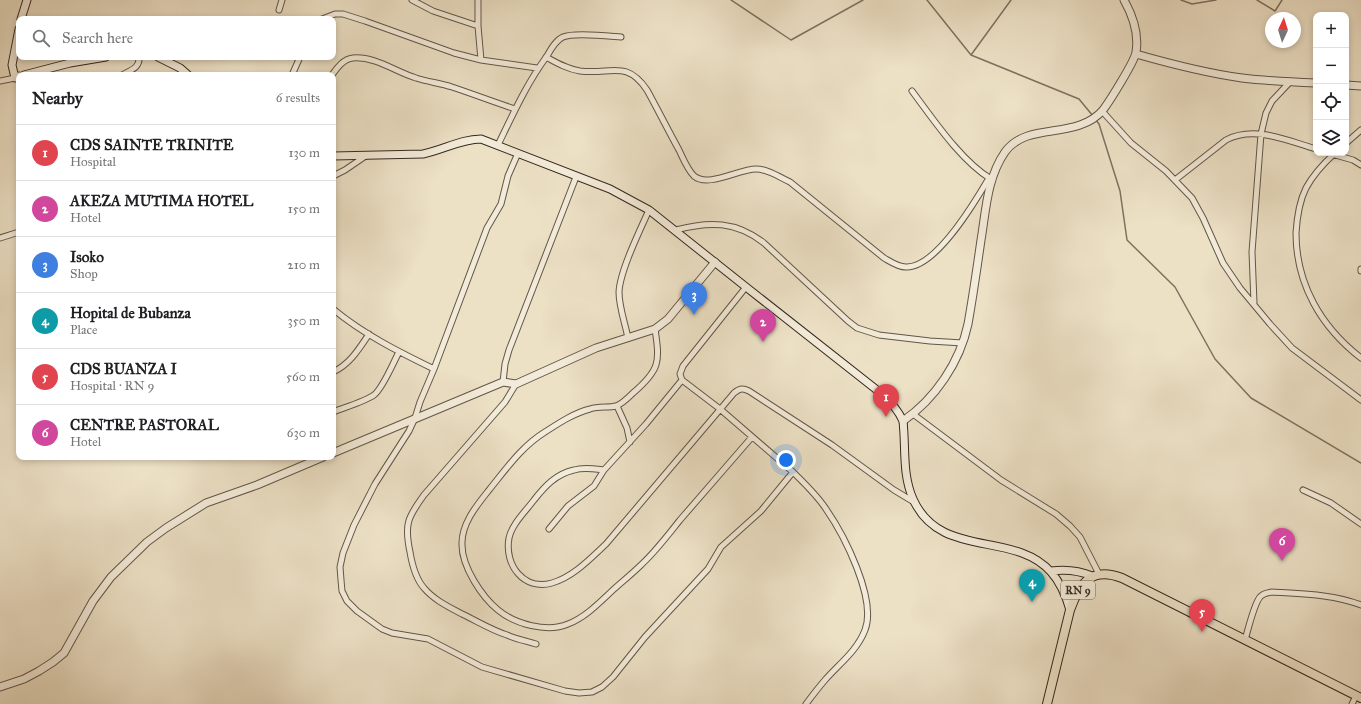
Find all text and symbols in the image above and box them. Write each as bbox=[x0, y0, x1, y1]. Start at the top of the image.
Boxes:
north arrow bbox=[1265, 12, 1301, 48]
map controls bbox=[1313, 12, 1349, 156]
button: + bbox=[1313, 12, 1349, 48]
search box bbox=[16, 16, 336, 60]
icon: search bbox=[30, 27, 52, 49]
text: Search here bbox=[62, 29, 133, 47]
button: − bbox=[1313, 48, 1349, 84]
button: locate bbox=[1313, 84, 1349, 120]
text: Nearby bbox=[32, 88, 83, 109]
text: 6 results bbox=[276, 90, 320, 106]
button: layers bbox=[1313, 120, 1349, 156]
text: CDS SAINTE TRINITE bbox=[70, 136, 234, 154]
text: 1 bbox=[42, 145, 48, 161]
text: 130 m bbox=[288, 145, 320, 161]
text: Hospital bbox=[70, 154, 116, 170]
text: AKEZA MUTIMA HOTEL bbox=[70, 192, 253, 210]
text: 2 bbox=[42, 201, 48, 217]
text: 150 m bbox=[288, 201, 320, 217]
text: Hotel bbox=[70, 210, 101, 226]
text: Isoko bbox=[70, 248, 104, 266]
text: 3 bbox=[42, 257, 48, 273]
text: 210 m bbox=[287, 257, 320, 273]
text: Shop bbox=[70, 266, 98, 282]
pin: 3 bbox=[681, 282, 707, 315]
text: Hopital de Bubanza bbox=[70, 304, 191, 322]
pin: 2 bbox=[750, 309, 776, 342]
text: 4 bbox=[41, 313, 49, 329]
text: 350 m bbox=[287, 313, 320, 329]
text: Place bbox=[70, 322, 97, 338]
text: CDS BUANZA I bbox=[70, 360, 177, 378]
text: 5 bbox=[42, 369, 48, 385]
text: 560 m bbox=[286, 369, 320, 385]
text: Hospital · RN 9 bbox=[70, 378, 155, 394]
pin: 1 bbox=[873, 384, 899, 417]
text: CENTRE PASTORAL bbox=[70, 416, 219, 434]
text: 6 bbox=[42, 425, 48, 441]
text: 630 m bbox=[287, 425, 320, 441]
text: Hotel bbox=[70, 434, 101, 450]
your location bbox=[776, 450, 796, 470]
pin: 6 bbox=[1269, 528, 1295, 561]
pin: 4 bbox=[1019, 569, 1045, 602]
road number: RN 9 bbox=[1061, 581, 1095, 599]
pin: 5 bbox=[1189, 599, 1215, 632]

